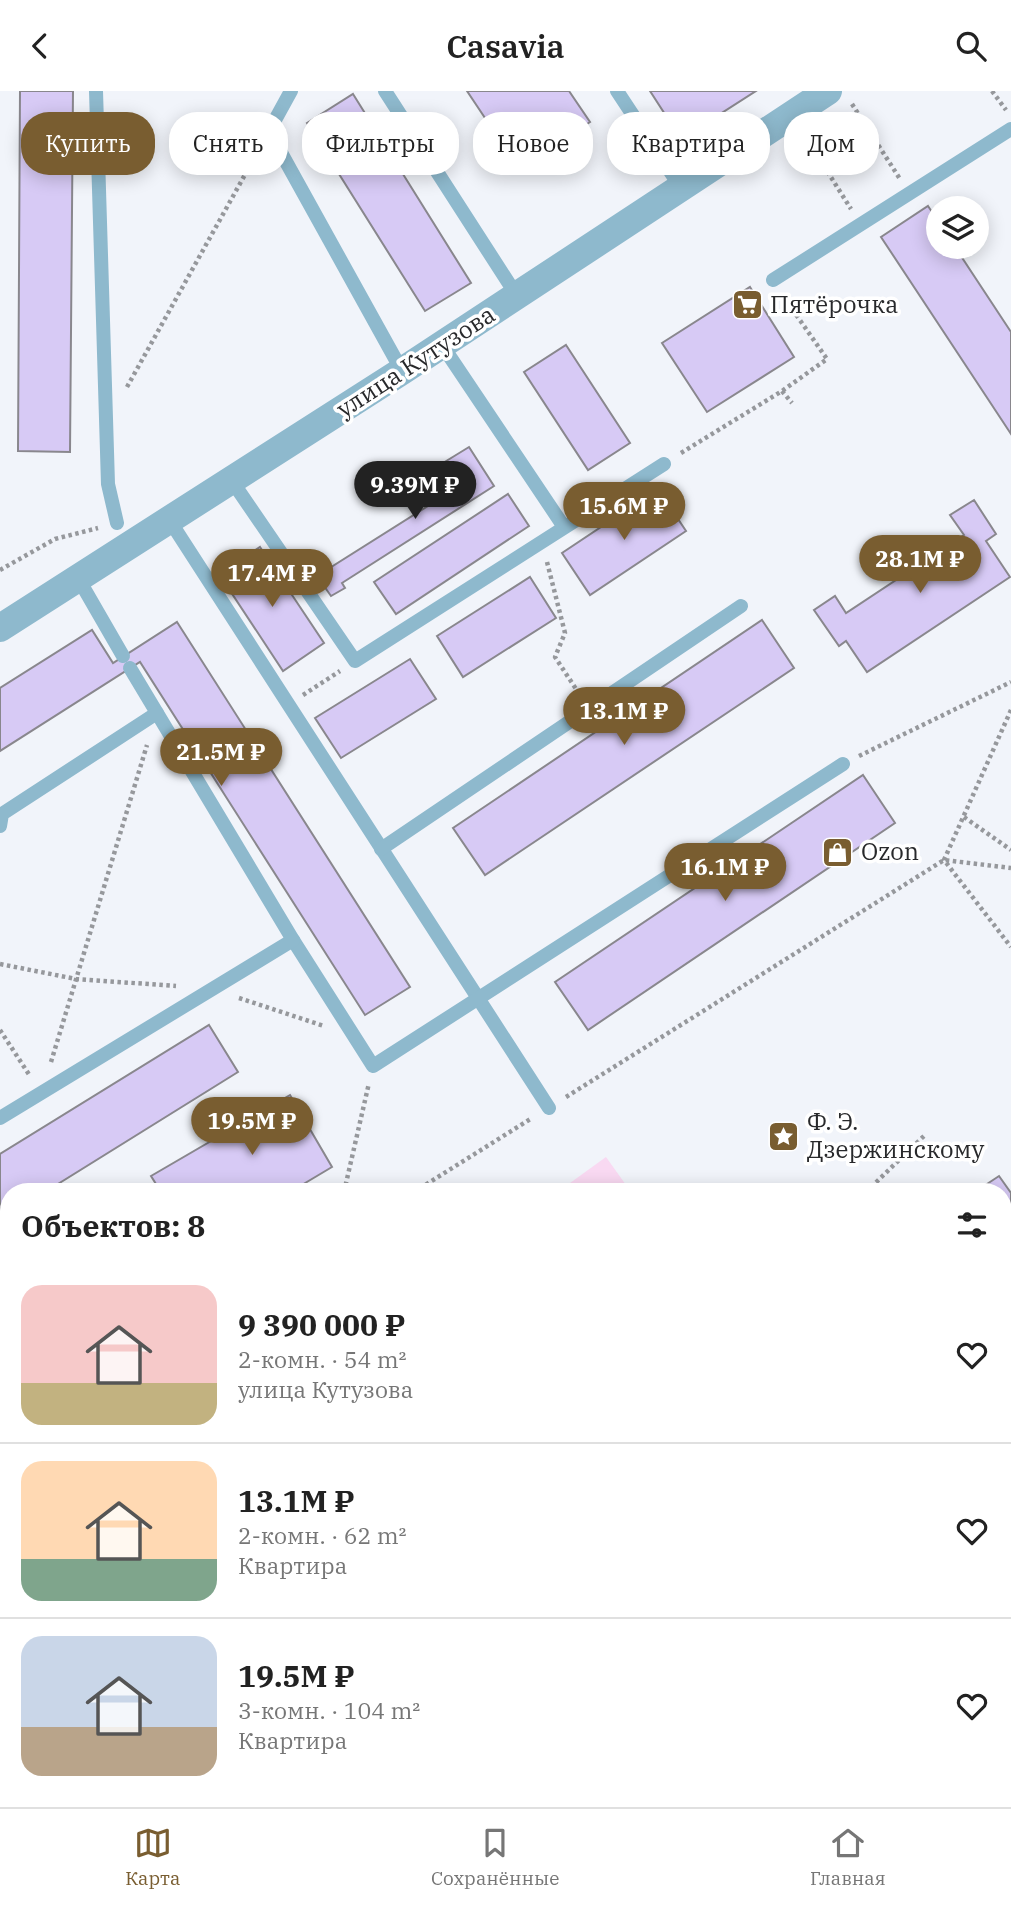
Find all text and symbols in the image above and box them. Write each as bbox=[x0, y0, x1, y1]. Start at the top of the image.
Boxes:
text: Casavia bbox=[446, 25, 565, 67]
icon: back bbox=[21, 27, 59, 65]
icon: search bbox=[952, 27, 990, 65]
chip: Купить bbox=[21, 112, 155, 175]
chip: Снять bbox=[169, 112, 288, 175]
chip: Фильтры bbox=[302, 112, 459, 175]
chip: Новое bbox=[473, 112, 593, 175]
chip: Квартира bbox=[607, 112, 770, 175]
chip: Дом bbox=[784, 112, 879, 175]
map controls bbox=[926, 196, 989, 259]
button: layers bbox=[926, 196, 989, 259]
supermarket icon: Пятёрочка bbox=[730, 288, 764, 322]
place label: Пятёрочка bbox=[770, 288, 898, 320]
street label: улица Кутузова bbox=[330, 298, 501, 424]
pin: 9.39M ₽ bbox=[350, 461, 480, 521]
text: 9.39M ₽ bbox=[370, 469, 460, 499]
pin: 15.6M ₽ bbox=[559, 483, 689, 542]
text: 15.6M ₽ bbox=[579, 490, 669, 520]
pin: 28.1M ₽ bbox=[855, 535, 985, 595]
text: 28.1M ₽ bbox=[875, 543, 965, 573]
pin: 17.4M ₽ bbox=[207, 549, 337, 609]
text: 17.4M ₽ bbox=[227, 557, 317, 587]
pin: 13.1M ₽ bbox=[559, 687, 689, 747]
text: 13.1M ₽ bbox=[579, 695, 669, 725]
pin: 21.5M ₽ bbox=[156, 729, 286, 788]
text: 21.5M ₽ bbox=[176, 736, 266, 766]
shop icon: Ozon bbox=[821, 835, 855, 869]
place label: Ozon bbox=[861, 835, 919, 867]
pin: 16.1M ₽ bbox=[660, 843, 790, 903]
text: 16.1M ₽ bbox=[680, 851, 770, 881]
pin: 19.5M ₽ bbox=[187, 1097, 317, 1157]
text: 19.5M ₽ bbox=[207, 1105, 297, 1135]
place label: Ф. Э. Дзержинскому bbox=[807, 1105, 984, 1165]
place icon: Ф. Э. Дзержинскому bbox=[767, 1119, 801, 1153]
text: Объектов: 8 bbox=[21, 1206, 205, 1245]
icon: filters bbox=[953, 1206, 991, 1244]
text: 9 390 000 ₽ bbox=[238, 1305, 405, 1344]
icon: home bbox=[77, 1313, 161, 1397]
icon: heart bbox=[953, 1336, 991, 1374]
text: 2-комн. · 54 m² bbox=[238, 1344, 407, 1374]
text: улица Кутузова bbox=[238, 1374, 413, 1404]
text: 13.1M ₽ bbox=[238, 1481, 355, 1520]
icon: home bbox=[77, 1489, 161, 1573]
icon: heart bbox=[953, 1512, 991, 1550]
text: 2-комн. · 62 m² bbox=[238, 1520, 407, 1550]
text: Квартира bbox=[238, 1550, 347, 1580]
text: 19.5M ₽ bbox=[238, 1656, 355, 1695]
icon: home bbox=[77, 1664, 161, 1748]
icon: heart bbox=[953, 1687, 991, 1725]
text: 3-комн. · 104 m² bbox=[238, 1695, 420, 1725]
text: Квартира bbox=[238, 1725, 347, 1755]
tab: Карта bbox=[125, 1824, 180, 1890]
tab: Сохранённые bbox=[431, 1824, 560, 1890]
tab: Главная bbox=[810, 1824, 886, 1890]

